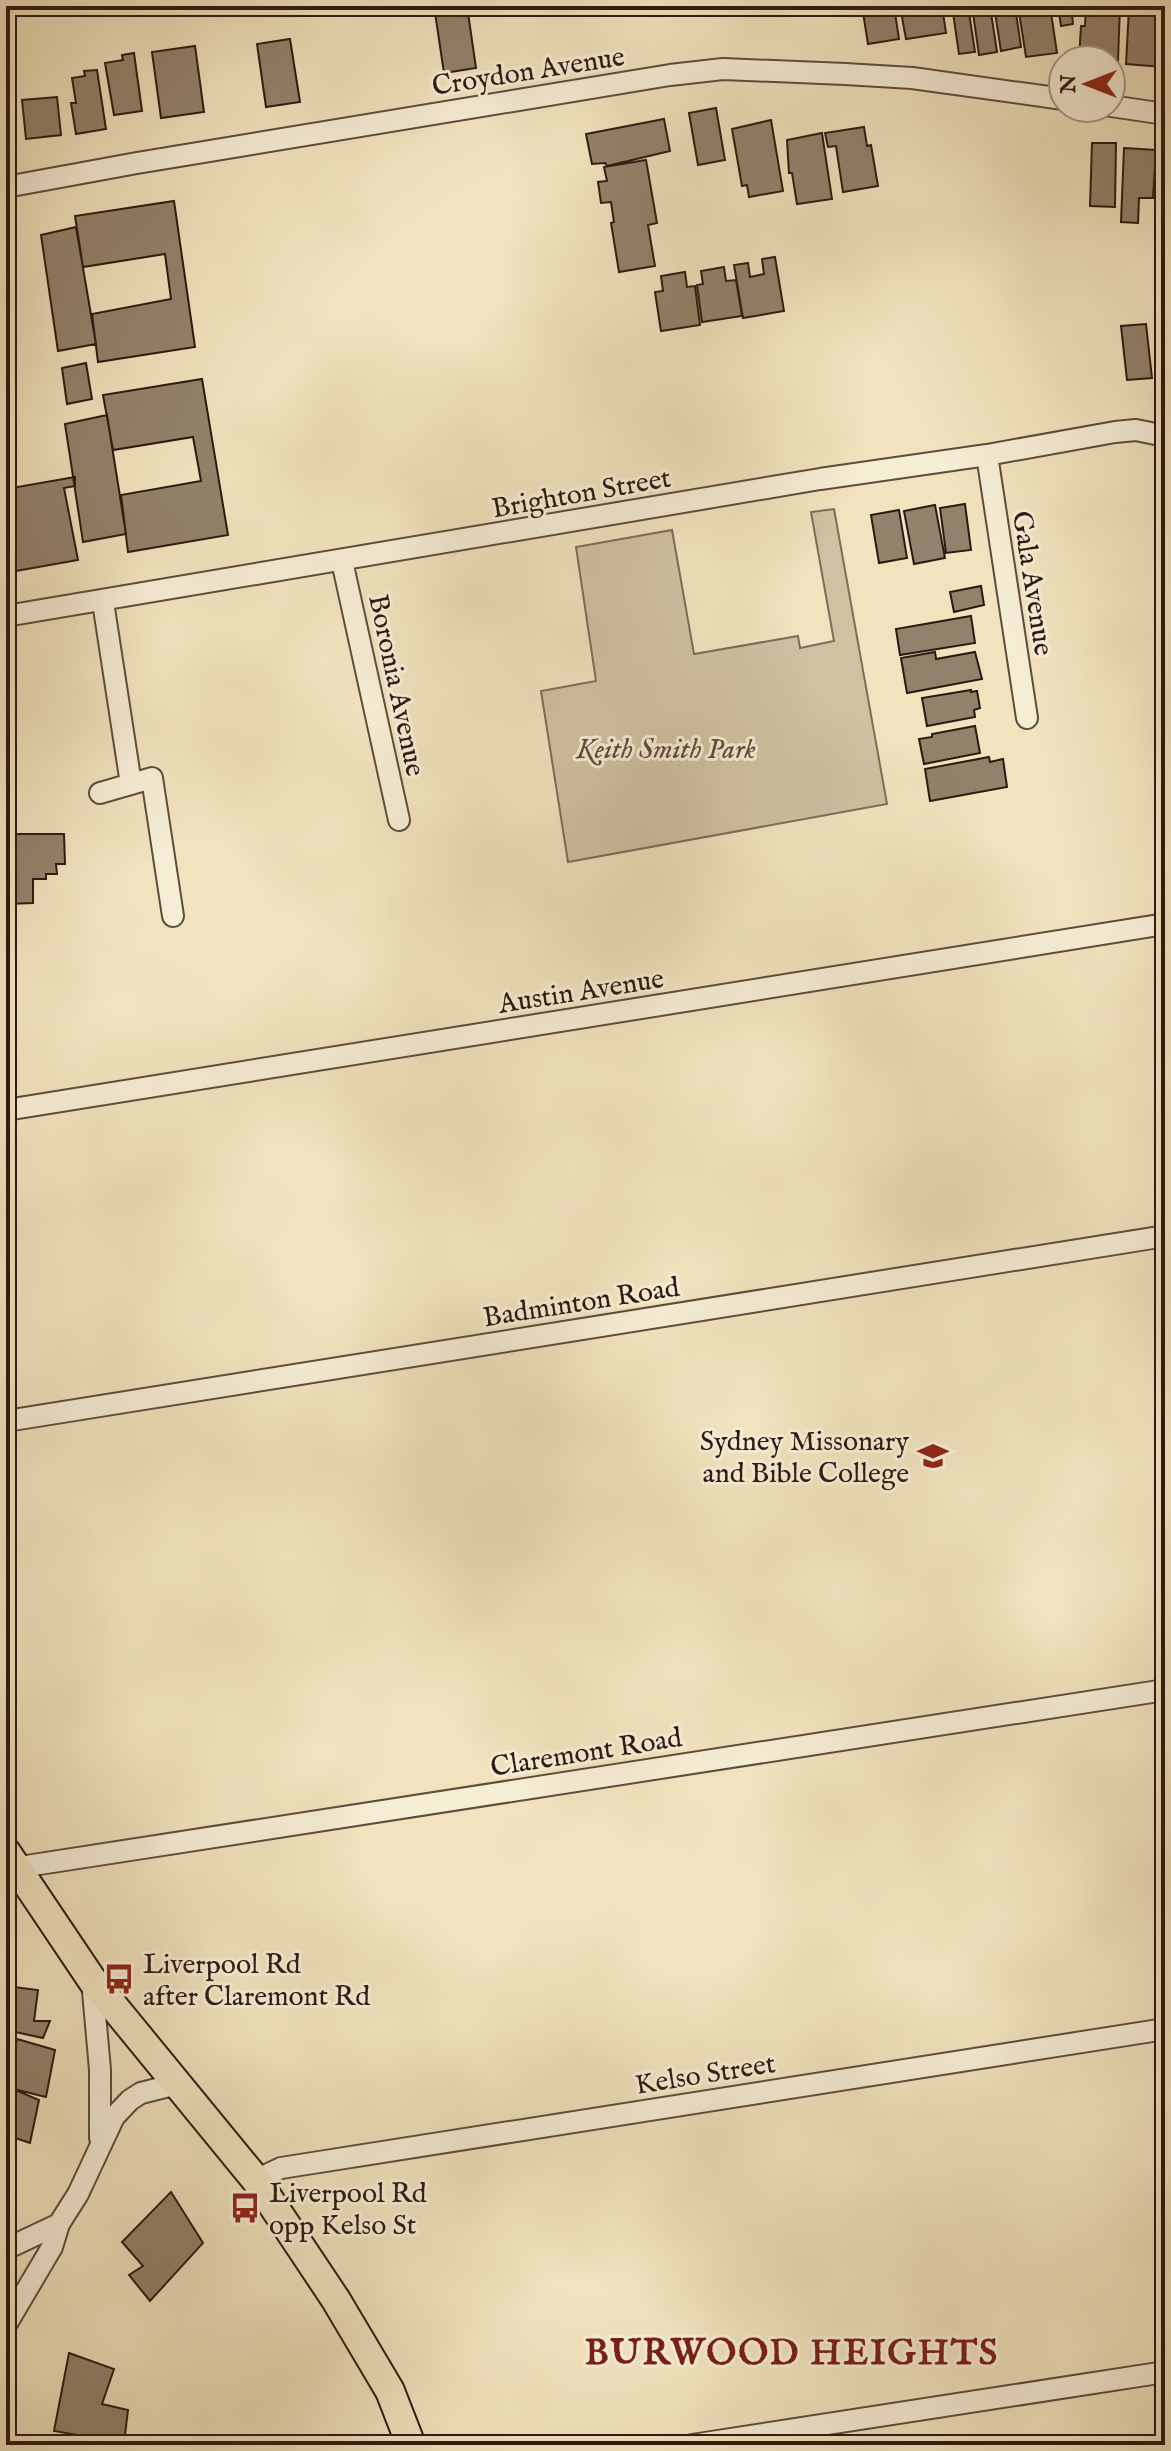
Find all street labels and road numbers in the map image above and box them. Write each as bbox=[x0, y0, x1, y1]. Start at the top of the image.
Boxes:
street label: Croydon Avenue bbox=[429, 40, 627, 105]
street label: Brighton Street bbox=[489, 461, 674, 527]
street label: Gala Avenue bbox=[1003, 509, 1060, 658]
street label: Boronia Avenue bbox=[359, 591, 432, 780]
street label: Austin Avenue bbox=[495, 962, 667, 1023]
street label: Badminton Road bbox=[481, 1271, 682, 1336]
street label: Claremont Road bbox=[488, 1721, 685, 1786]
street label: Kelso Street bbox=[633, 2047, 778, 2104]

